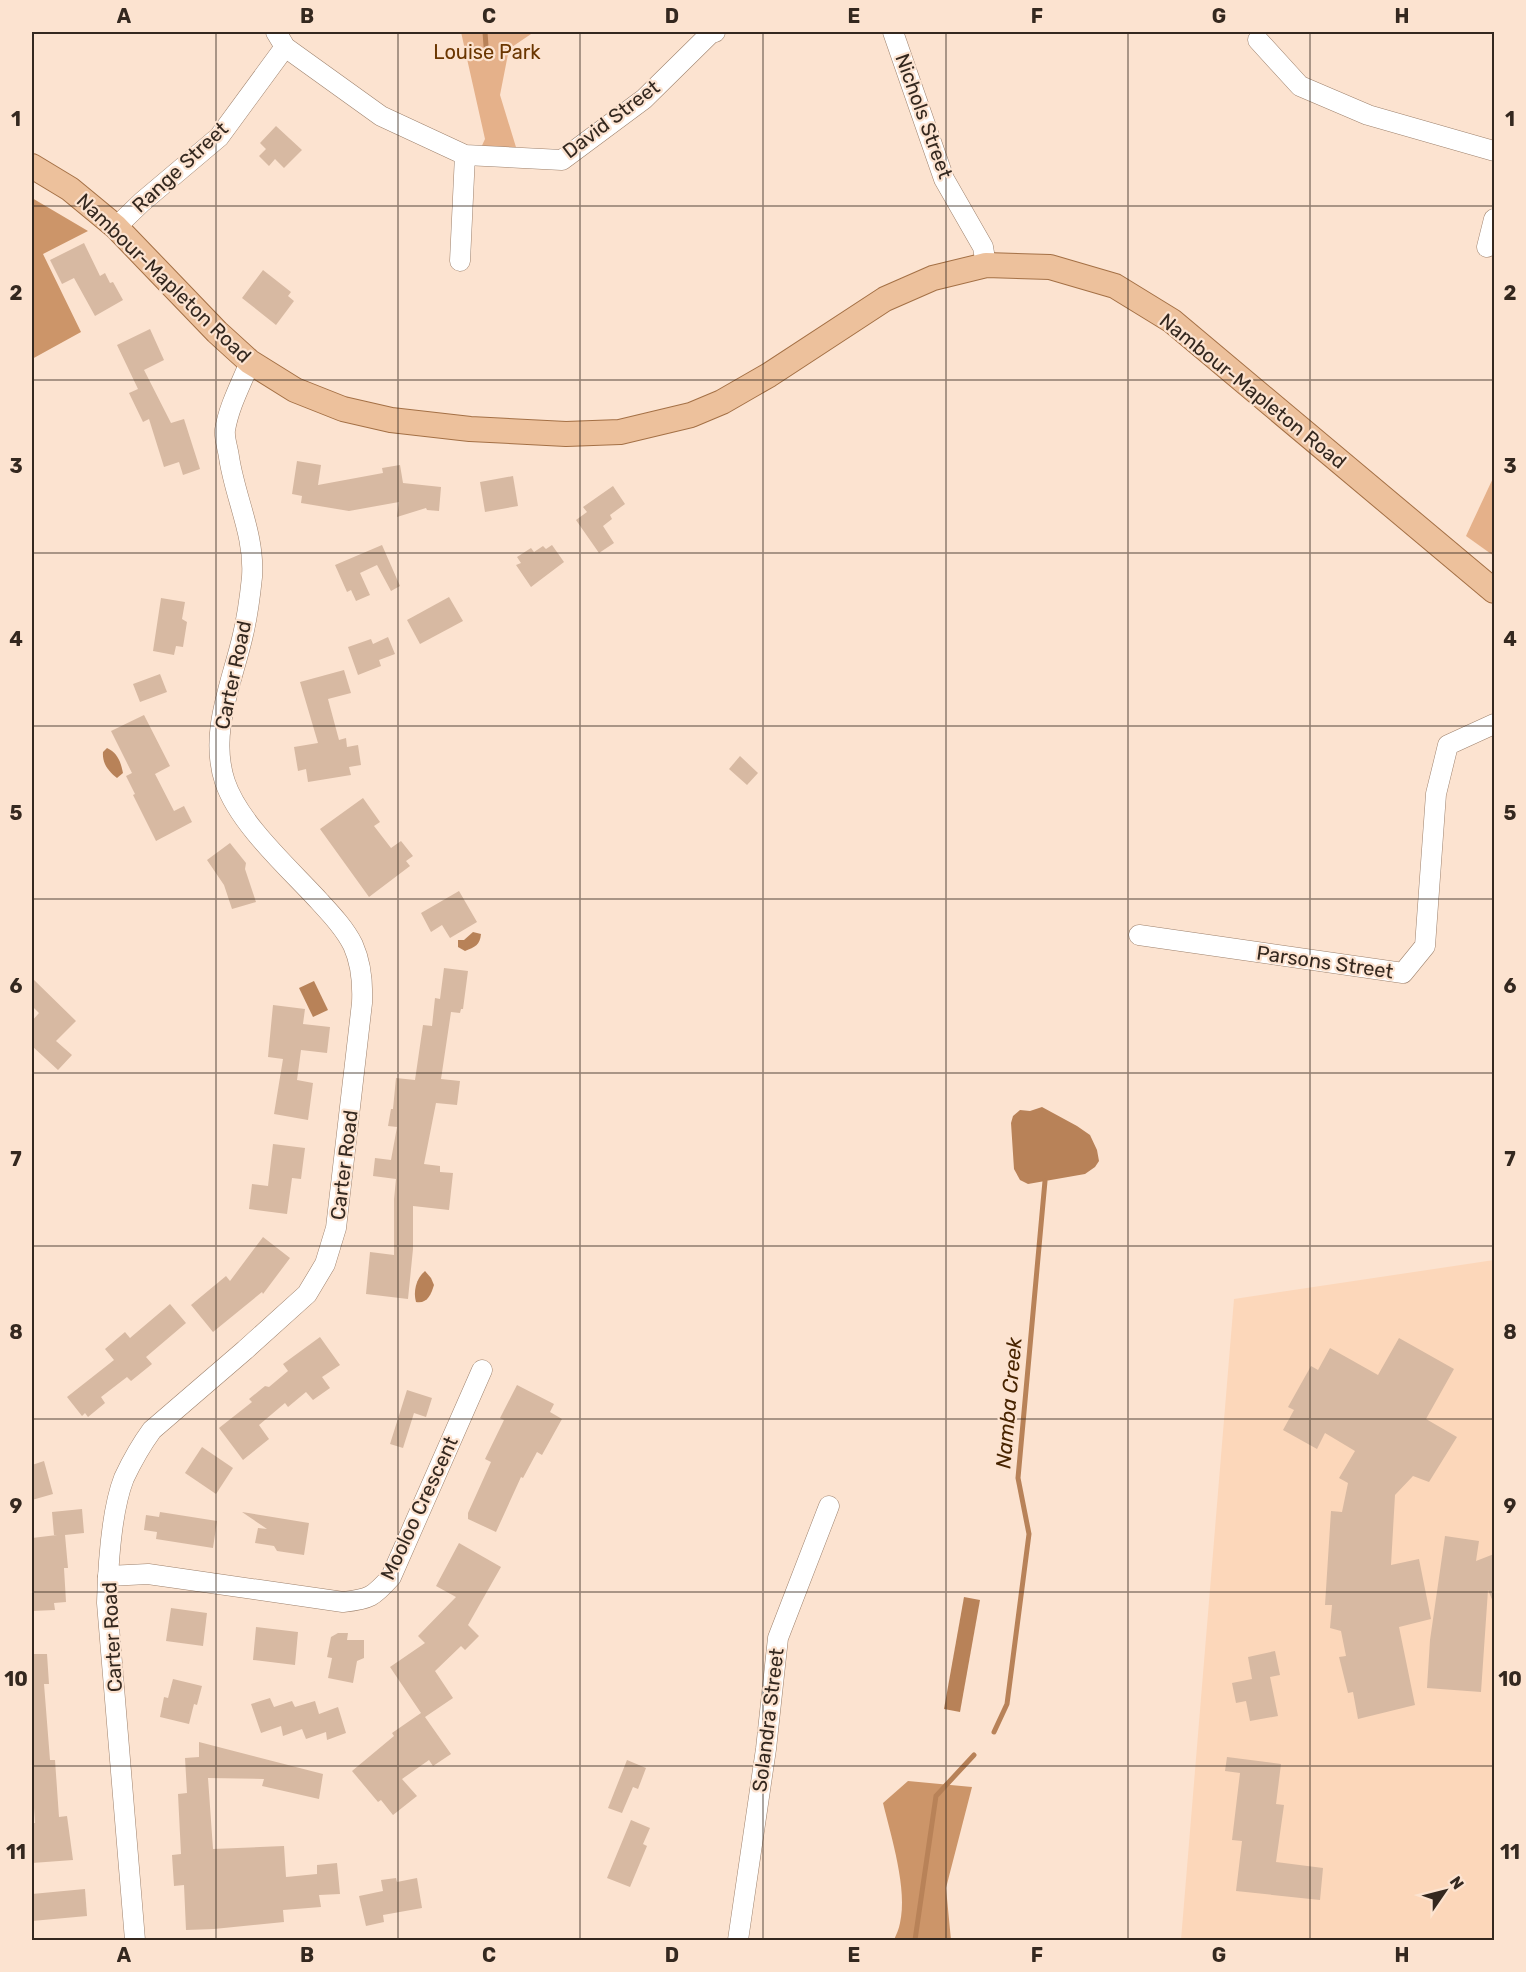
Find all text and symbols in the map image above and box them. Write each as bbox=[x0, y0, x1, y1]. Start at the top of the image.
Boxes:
text: A bbox=[117, 4, 132, 28]
text: B bbox=[300, 4, 314, 28]
text: C bbox=[482, 4, 496, 28]
text: D bbox=[665, 4, 679, 28]
text: E bbox=[848, 4, 860, 28]
text: F bbox=[1031, 4, 1043, 28]
text: G bbox=[1212, 4, 1226, 28]
text: H bbox=[1395, 4, 1409, 28]
park label: Louise Park bbox=[433, 40, 541, 64]
street label: Nichols Street bbox=[890, 50, 958, 182]
street label: David Street bbox=[558, 75, 664, 163]
text: 1 bbox=[11, 107, 21, 131]
text: 1 bbox=[1505, 107, 1515, 131]
street label: Range Street bbox=[127, 116, 233, 217]
street label: Nambour-Mapleton Road bbox=[72, 188, 256, 368]
text: 2 bbox=[10, 281, 23, 305]
text: 2 bbox=[1504, 281, 1517, 305]
street label: Nambour-Mapleton Road bbox=[1155, 308, 1351, 474]
text: 3 bbox=[9, 454, 23, 478]
text: 3 bbox=[1503, 454, 1517, 478]
street label: Carter Road bbox=[210, 618, 256, 732]
text: 4 bbox=[9, 627, 23, 651]
text: 4 bbox=[1503, 627, 1517, 651]
text: 5 bbox=[10, 801, 23, 825]
text: 5 bbox=[1504, 801, 1517, 825]
street label: Parsons Street bbox=[1255, 941, 1395, 984]
text: 6 bbox=[9, 974, 23, 998]
text: 6 bbox=[1503, 974, 1517, 998]
street label: Carter Road bbox=[325, 1109, 363, 1221]
text: 7 bbox=[10, 1147, 22, 1171]
text: 7 bbox=[1504, 1147, 1516, 1171]
text: 8 bbox=[9, 1320, 23, 1344]
text: 8 bbox=[1503, 1320, 1517, 1344]
water label: Namba Creek bbox=[990, 1335, 1027, 1470]
street label: Mooloo Crescent bbox=[375, 1432, 463, 1584]
text: 9 bbox=[10, 1494, 23, 1518]
text: 9 bbox=[1504, 1494, 1517, 1518]
street label: Carter Road bbox=[97, 1581, 127, 1693]
street label: Solandra Street bbox=[747, 1646, 789, 1793]
text: 10 bbox=[4, 1667, 28, 1691]
text: 10 bbox=[1498, 1667, 1522, 1691]
text: 11 bbox=[6, 1840, 26, 1864]
text: 11 bbox=[1500, 1840, 1520, 1864]
north arrow bbox=[1415, 1861, 1475, 1921]
text: N bbox=[1446, 1873, 1468, 1893]
text: A bbox=[117, 1943, 132, 1967]
text: B bbox=[300, 1943, 314, 1967]
text: C bbox=[482, 1943, 496, 1967]
text: D bbox=[665, 1943, 679, 1967]
text: E bbox=[848, 1943, 860, 1967]
text: F bbox=[1031, 1943, 1043, 1967]
text: G bbox=[1212, 1943, 1226, 1967]
text: H bbox=[1395, 1943, 1409, 1967]

